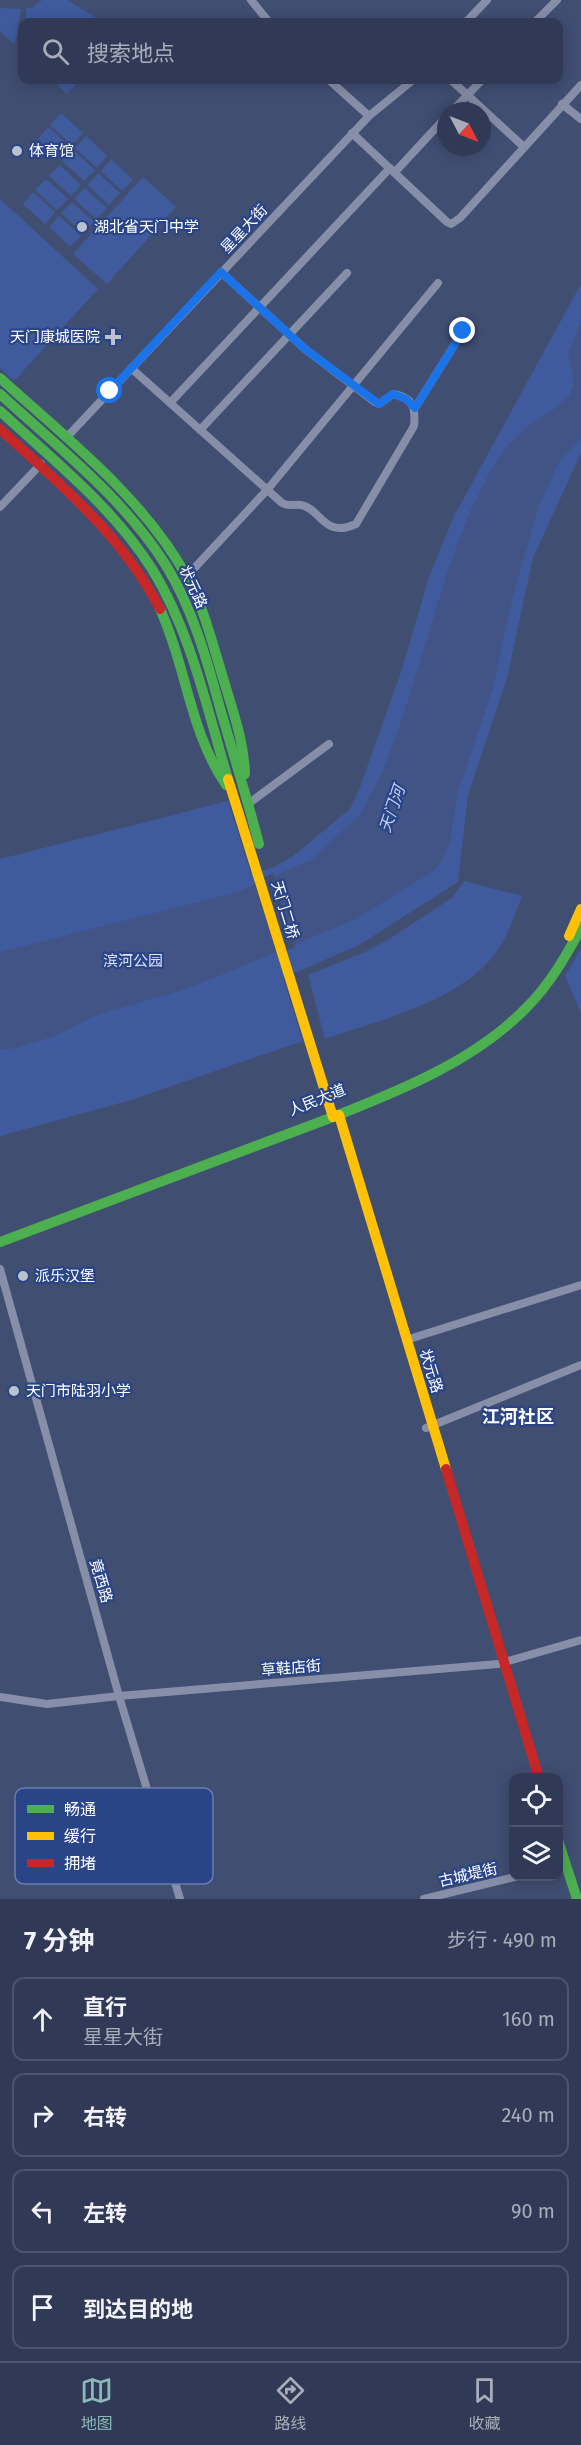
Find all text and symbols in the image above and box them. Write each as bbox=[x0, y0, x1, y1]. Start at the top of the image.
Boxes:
search box bbox=[18, 18, 563, 84]
icon: search bbox=[39, 35, 72, 68]
text: 搜索地点 bbox=[87, 40, 175, 67]
north arrow bbox=[437, 102, 491, 156]
place label: 体育馆 bbox=[29, 142, 74, 160]
marker: 体育馆 bbox=[10, 144, 24, 158]
street label: 星星大街 bbox=[217, 201, 271, 257]
place label: 湖北省天门中学 bbox=[94, 218, 199, 236]
marker: 湖北省天门中学 bbox=[75, 220, 89, 234]
route end bbox=[449, 317, 475, 343]
place label: 天门康城医院 bbox=[10, 328, 100, 346]
marker: 天门康城医院 bbox=[104, 328, 122, 346]
route start bbox=[96, 377, 122, 403]
street label: 状元路 bbox=[175, 563, 211, 611]
water label: 天门河 bbox=[375, 780, 410, 835]
street label: 天门二桥 bbox=[268, 879, 302, 941]
park label: 滨河公园 bbox=[103, 952, 163, 970]
street label: 人民大道 bbox=[286, 1080, 348, 1120]
place label: 派乐汉堡 bbox=[35, 1267, 95, 1285]
marker: 派乐汉堡 bbox=[16, 1269, 30, 1283]
street label: 状元路 bbox=[416, 1347, 446, 1395]
place label: 天门市陆羽小学 bbox=[26, 1382, 131, 1400]
marker: 天门市陆羽小学 bbox=[7, 1384, 21, 1398]
district label: 江河社区 bbox=[482, 1406, 554, 1428]
street label: 竟西路 bbox=[86, 1557, 116, 1605]
street label: 草鞋店街 bbox=[260, 1656, 322, 1680]
map controls bbox=[509, 1773, 563, 1881]
button: locate bbox=[509, 1773, 563, 1827]
legend bbox=[15, 1788, 213, 1884]
text: 畅通 bbox=[64, 1800, 96, 1819]
text: 缓行 bbox=[64, 1827, 96, 1846]
button: layers bbox=[509, 1827, 563, 1881]
text: 拥堵 bbox=[64, 1854, 96, 1873]
street label: 古城堤街 bbox=[437, 1859, 499, 1891]
text: 7 分钟 bbox=[24, 1926, 94, 1957]
text: 步行 · 490 m bbox=[447, 1928, 557, 1952]
text: 直行 bbox=[83, 1994, 127, 2021]
icon: ahead bbox=[26, 2003, 59, 2036]
text: 160 m bbox=[502, 2007, 555, 2031]
text: 星星大街 bbox=[83, 2025, 163, 2049]
icon: right bbox=[26, 2099, 59, 2132]
text: 240 m bbox=[501, 2103, 555, 2127]
text: 右转 bbox=[83, 2104, 127, 2131]
icon: left bbox=[26, 2195, 59, 2228]
text: 90 m bbox=[511, 2199, 555, 2223]
text: 左转 bbox=[83, 2200, 127, 2227]
icon: arrive bbox=[26, 2291, 59, 2324]
text: 到达目的地 bbox=[83, 2296, 193, 2323]
tab: 地图 bbox=[80, 2374, 113, 2434]
tab: 路线 bbox=[274, 2374, 307, 2434]
tab: 收藏 bbox=[468, 2374, 501, 2434]

